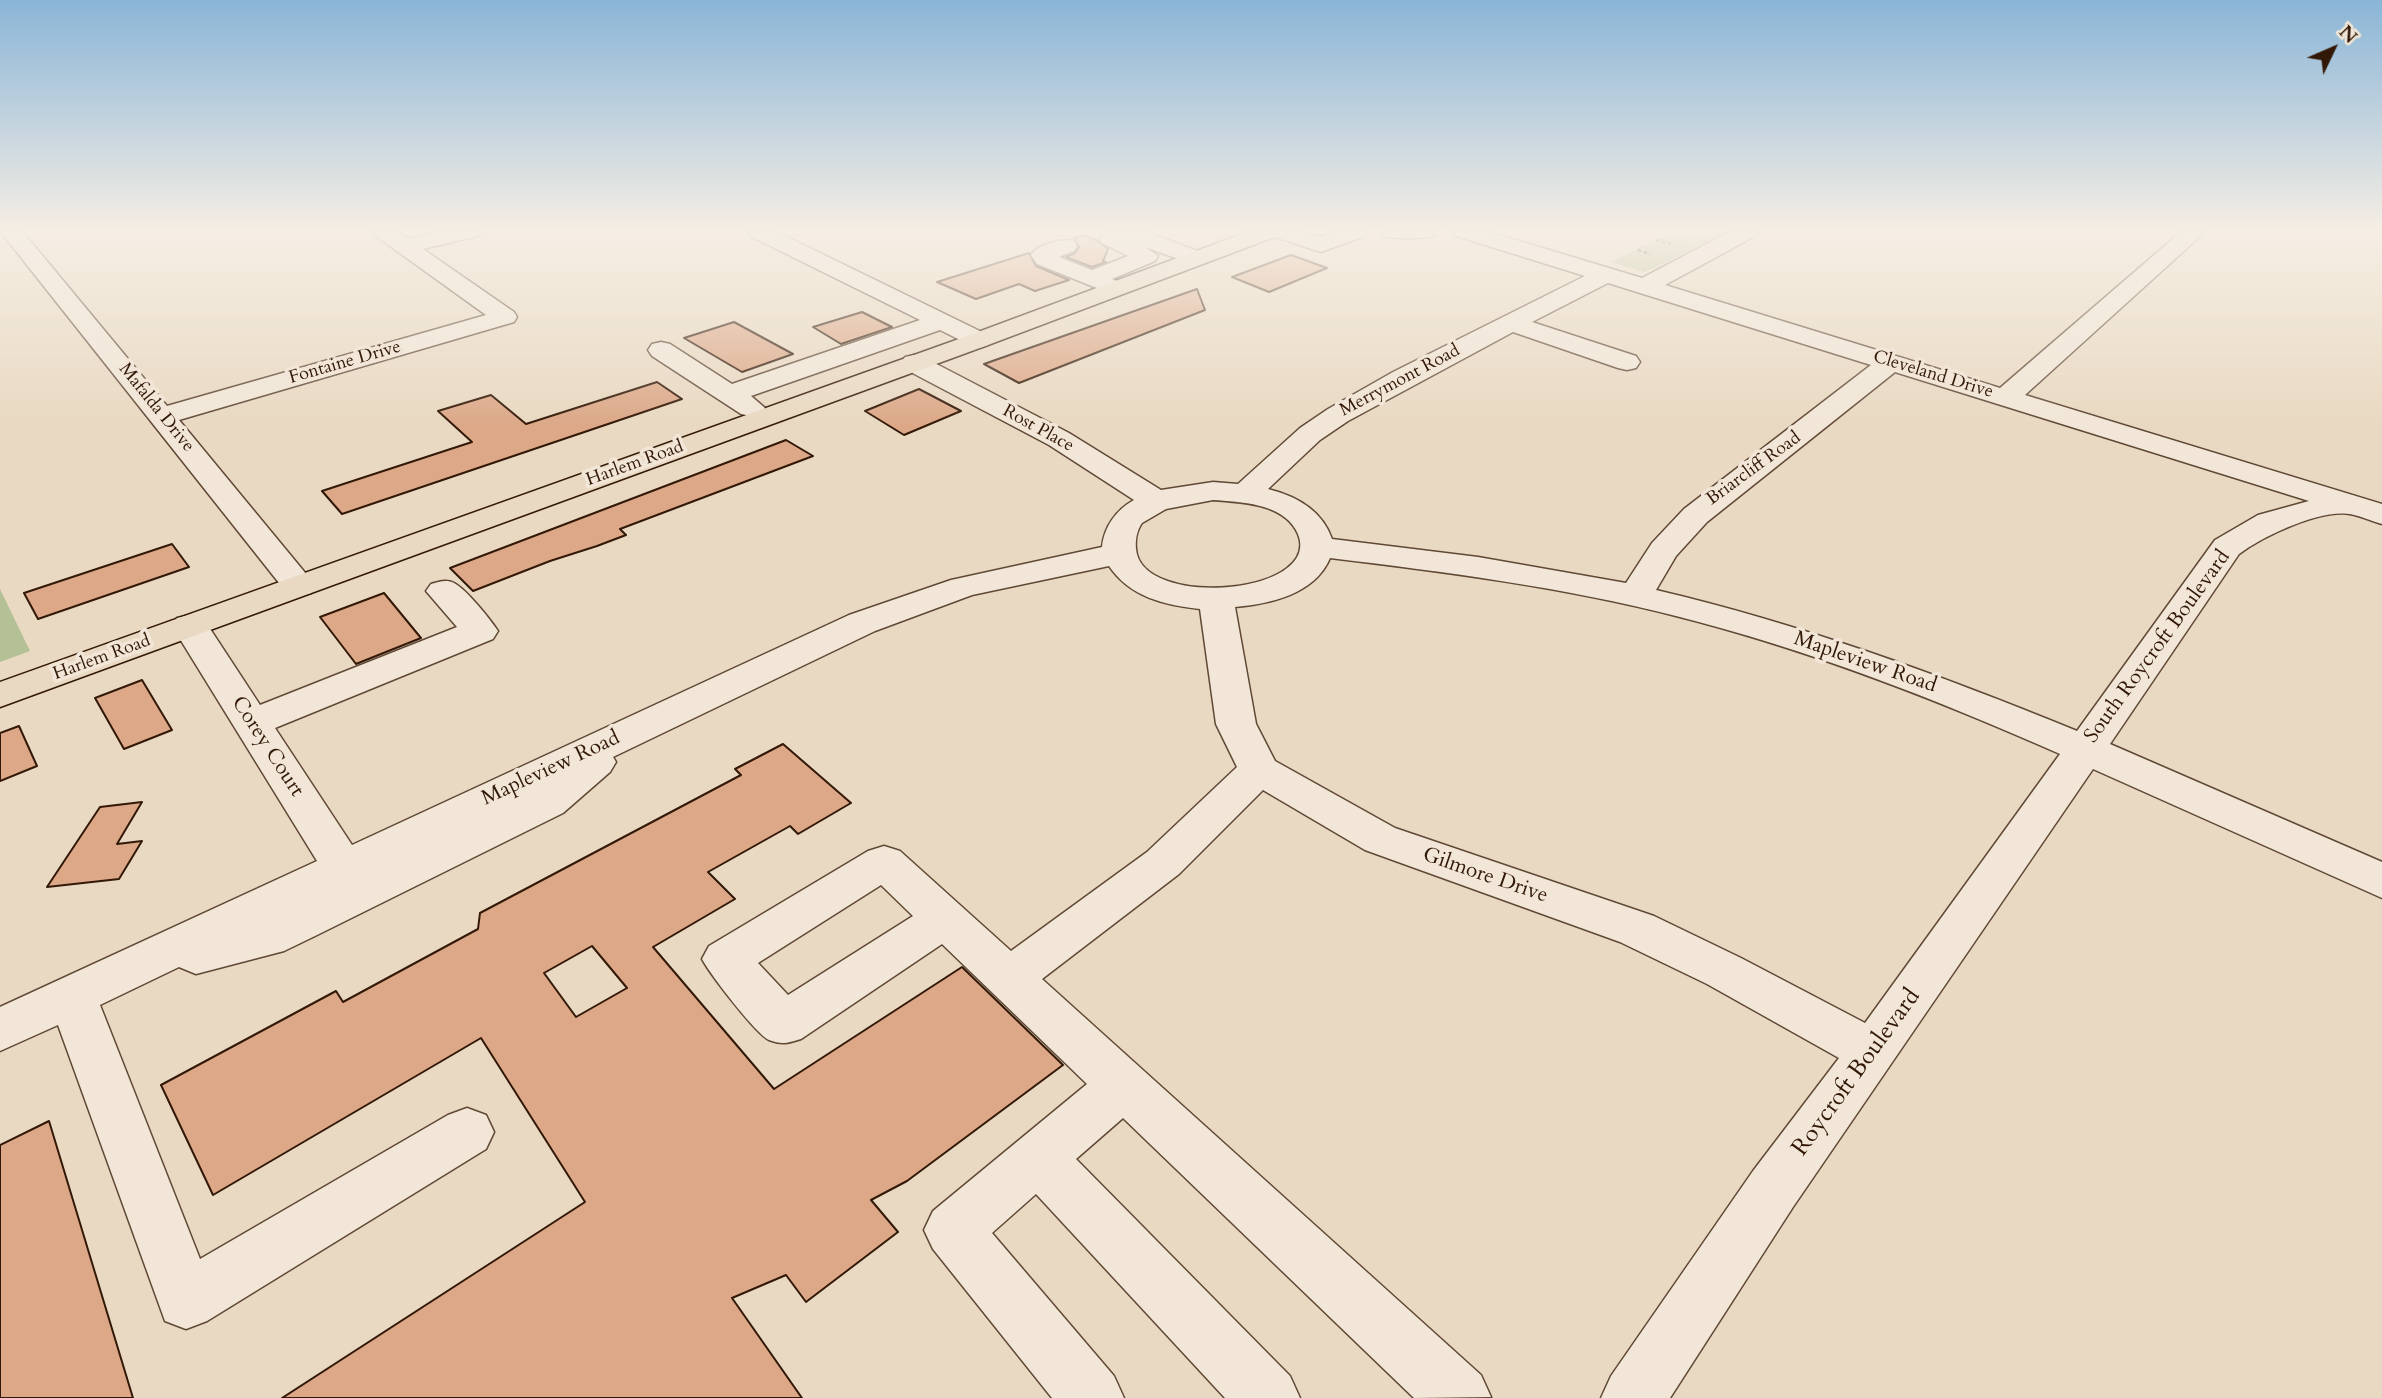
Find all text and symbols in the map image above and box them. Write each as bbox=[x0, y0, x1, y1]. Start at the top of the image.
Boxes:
north arrow bbox=[2298, 14, 2368, 84]
text: N bbox=[2333, 19, 2363, 49]
street label: Fontaine Drive bbox=[287, 337, 403, 389]
street label: Merrymont Road bbox=[1336, 340, 1464, 422]
street label: Cleveland Drive bbox=[1870, 346, 1996, 404]
street label: Mafalda Drive bbox=[114, 359, 198, 457]
street label: Rost Place bbox=[999, 401, 1077, 457]
street label: Briarcliff Road bbox=[1703, 428, 1805, 510]
street label: Harlem Road bbox=[583, 436, 687, 492]
street label: South Roycroft Boulevard bbox=[2080, 546, 2236, 748]
street label: Mapleview Road bbox=[1790, 627, 1940, 699]
street label: Harlem Road bbox=[50, 630, 154, 686]
street label: Corey Court bbox=[225, 692, 309, 802]
street label: Mapleview Road bbox=[478, 726, 624, 812]
street label: Gilmore Drive bbox=[1419, 843, 1551, 909]
street label: Roycroft Boulevard bbox=[1787, 984, 1927, 1162]

